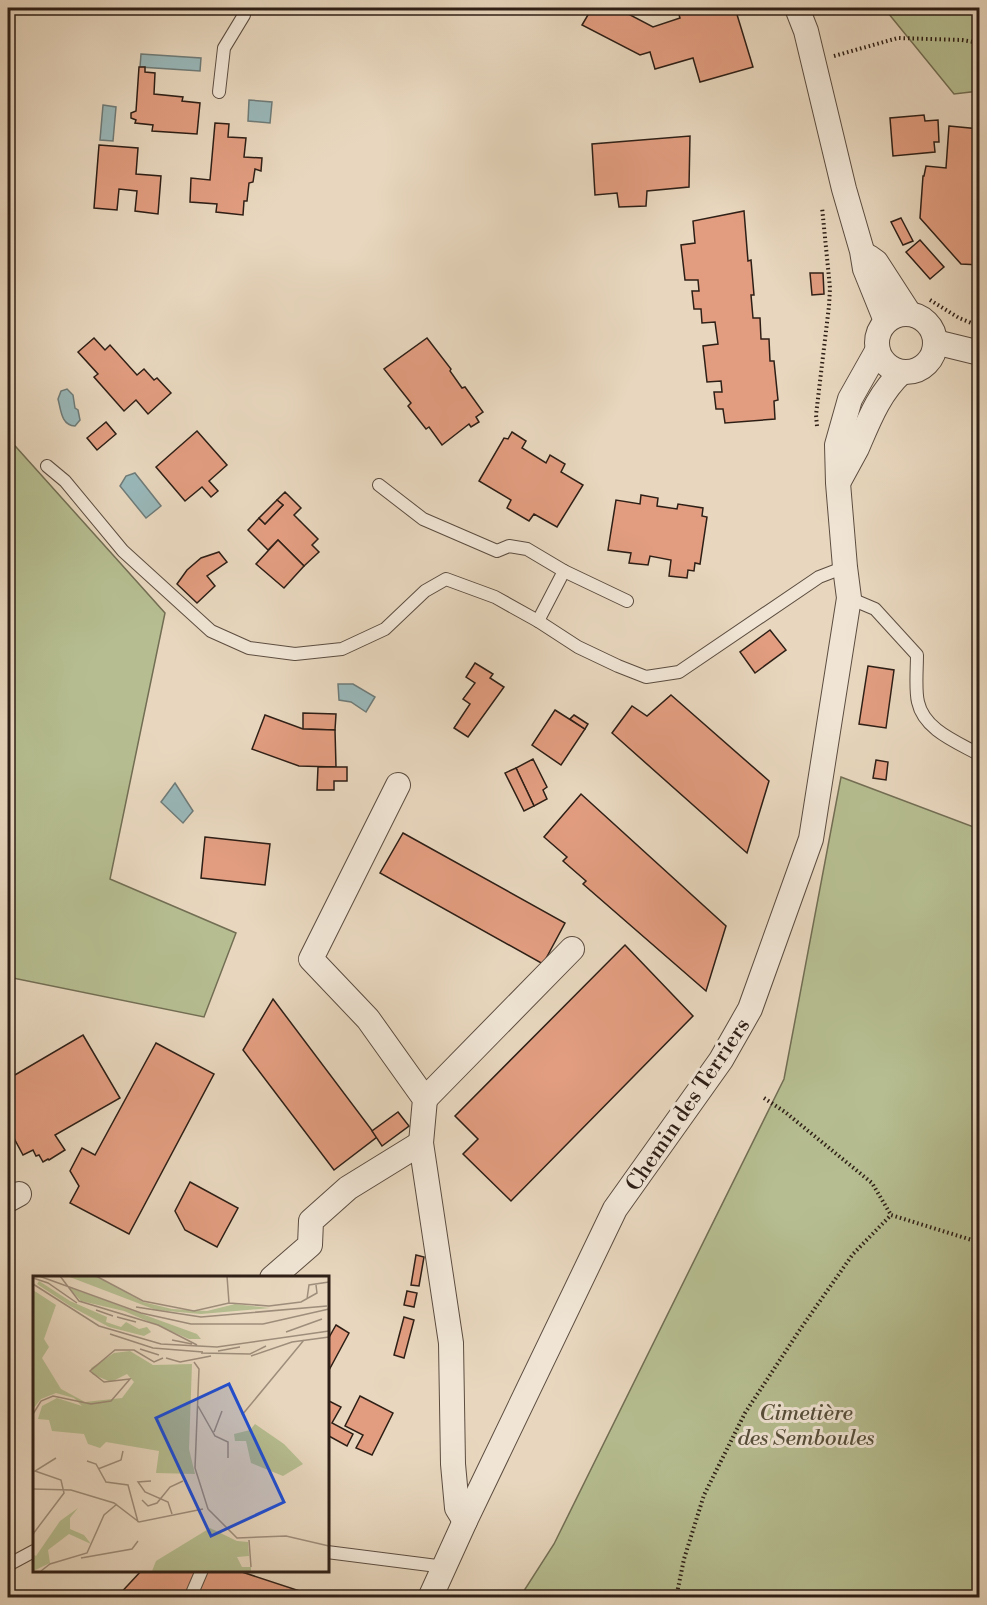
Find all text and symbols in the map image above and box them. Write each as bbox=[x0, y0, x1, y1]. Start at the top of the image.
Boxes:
street label: Chemin des Terriers bbox=[620, 1013, 756, 1197]
inset map bbox=[33, 1276, 328, 1572]
park label: Cimetière des Semboules bbox=[737, 1400, 875, 1452]

